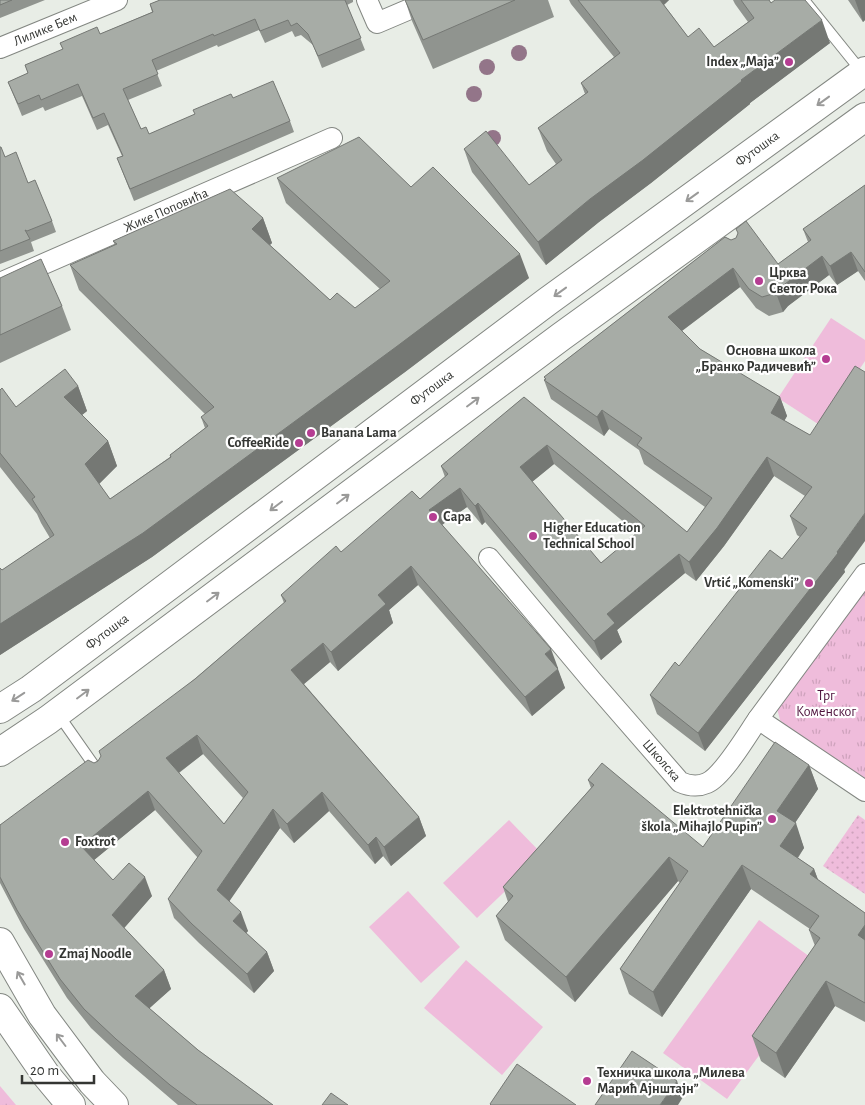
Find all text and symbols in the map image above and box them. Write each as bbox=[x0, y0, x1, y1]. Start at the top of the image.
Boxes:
street label: Лилике Бем bbox=[12, 10, 79, 49]
place label: Index „Maja” bbox=[706, 55, 779, 69]
marker: Index „Maja” bbox=[783, 56, 795, 68]
one-way arrow bbox=[817, 96, 830, 107]
street label: Футошка bbox=[733, 128, 782, 170]
street label: Жике Поповића bbox=[122, 186, 211, 235]
one-way arrow bbox=[685, 192, 699, 202]
place label: Црква Светог Рока bbox=[769, 266, 837, 296]
marker: Црква Светог Рока bbox=[753, 275, 765, 287]
one-way arrow bbox=[553, 287, 567, 297]
place label: Основна школа „Бранко Радичевић” bbox=[696, 344, 816, 374]
marker: Основна школа „Бранко Радичевић” bbox=[820, 353, 832, 365]
street label: Футошка bbox=[408, 367, 457, 409]
one-way arrow bbox=[466, 397, 480, 407]
place label: Banana Lama bbox=[321, 426, 397, 440]
marker: Banana Lama bbox=[305, 427, 317, 439]
place label: CoffeeRide bbox=[228, 436, 289, 450]
marker: CoffeeRide bbox=[293, 437, 305, 449]
one-way arrow bbox=[336, 494, 349, 505]
one-way arrow bbox=[270, 500, 283, 511]
place label: Сара bbox=[443, 510, 472, 524]
marker: Сара bbox=[427, 511, 439, 523]
place label: Higher Education Technical School bbox=[543, 521, 641, 551]
marker: Higher Education Technical School bbox=[527, 530, 539, 542]
place label: Vrtić „Komenski” bbox=[704, 576, 799, 590]
marker: Vrtić „Komenski” bbox=[803, 577, 815, 589]
one-way arrow bbox=[206, 592, 220, 602]
street label: Футошка bbox=[83, 611, 132, 653]
one-way arrow bbox=[76, 689, 90, 699]
park label: Трг Коменског bbox=[796, 689, 856, 719]
one-way arrow bbox=[11, 692, 25, 702]
street label: Школска bbox=[640, 737, 684, 785]
place label: Elektrotehnička škola „Mihajlo Pupin” bbox=[642, 804, 762, 834]
marker: Elektrotehnička škola „Mihajlo Pupin” bbox=[766, 813, 778, 825]
place label: Foxtrot bbox=[75, 835, 116, 849]
marker: Foxtrot bbox=[59, 836, 71, 848]
place label: Zmaj Noodle bbox=[59, 947, 132, 961]
marker: Zmaj Noodle bbox=[43, 948, 55, 960]
one-way arrow bbox=[16, 972, 26, 986]
one-way arrow bbox=[56, 1033, 66, 1047]
scale bar bbox=[22, 1052, 95, 1084]
text: 20 m bbox=[30, 1063, 59, 1078]
place label: Техничка школа „Милева Марић Ајнштајн” bbox=[597, 1066, 745, 1096]
marker: Техничка школа „Милева Марић Ајнштајн” bbox=[581, 1075, 593, 1087]

